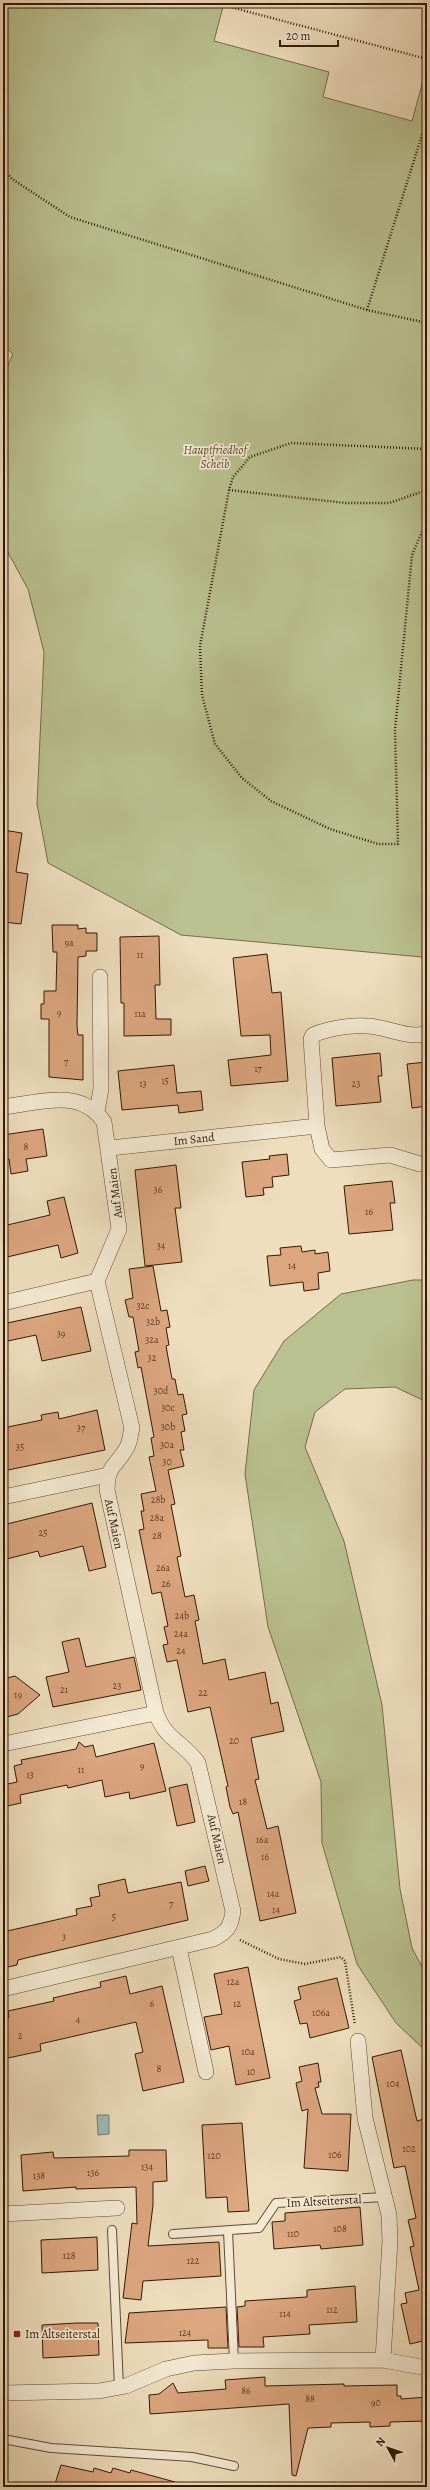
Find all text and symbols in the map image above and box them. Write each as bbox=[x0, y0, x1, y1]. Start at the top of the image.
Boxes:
scale bar bbox=[280, 22, 338, 48]
text: 20 m bbox=[286, 28, 310, 44]
park label: Hauptfriedhof Scheib bbox=[184, 442, 249, 472]
house number: 9a bbox=[64, 936, 74, 949]
house number: 11 bbox=[137, 948, 144, 961]
house number: 9 bbox=[57, 1006, 62, 1019]
house number: 11a bbox=[134, 1007, 146, 1020]
house number: 7 bbox=[64, 1055, 69, 1068]
house number: 17 bbox=[254, 1062, 263, 1075]
house number: 15 bbox=[161, 1074, 169, 1087]
house number: 13 bbox=[139, 1077, 147, 1090]
house number: 23 bbox=[352, 1077, 360, 1090]
street label: Im Sand bbox=[173, 1129, 216, 1149]
house number: 8 bbox=[24, 1140, 29, 1153]
street label: Auf Maien bbox=[104, 1167, 126, 1220]
house number: 36 bbox=[154, 1183, 163, 1196]
house number: 16 bbox=[365, 1205, 373, 1218]
house number: 34 bbox=[157, 1239, 166, 1252]
house number: 14 bbox=[288, 1259, 296, 1272]
house number: 32c bbox=[136, 1299, 150, 1312]
house number: 32b bbox=[146, 1315, 160, 1328]
house number: 39 bbox=[57, 1327, 66, 1340]
house number: 32a bbox=[145, 1333, 159, 1346]
house number: 32 bbox=[148, 1351, 157, 1364]
house number: 30d bbox=[154, 1384, 169, 1397]
house number: 30c bbox=[161, 1401, 175, 1414]
house number: 30b bbox=[161, 1420, 175, 1433]
house number: 37 bbox=[77, 1421, 86, 1434]
house number: 30a bbox=[160, 1438, 174, 1451]
house number: 35 bbox=[16, 1440, 24, 1453]
house number: 30 bbox=[162, 1455, 172, 1468]
house number: 28b bbox=[151, 1493, 165, 1506]
street label: Auf Maien bbox=[101, 1497, 127, 1551]
house number: 28a bbox=[150, 1511, 164, 1524]
house number: 25 bbox=[38, 1526, 48, 1539]
house number: 28 bbox=[152, 1529, 162, 1542]
house number: 26a bbox=[156, 1561, 170, 1574]
house number: 26 bbox=[161, 1577, 171, 1590]
house number: 24b bbox=[175, 1609, 189, 1622]
house number: 24a bbox=[174, 1627, 188, 1640]
house number: 24 bbox=[176, 1644, 186, 1657]
house number: 23 bbox=[113, 1679, 121, 1692]
house number: 21 bbox=[60, 1683, 69, 1696]
house number: 22 bbox=[198, 1686, 208, 1699]
house number: 19 bbox=[14, 1688, 22, 1701]
house number: 20 bbox=[229, 1734, 239, 1747]
house number: 9 bbox=[140, 1759, 145, 1772]
house number: 11 bbox=[78, 1763, 85, 1776]
house number: 13 bbox=[26, 1768, 34, 1781]
house number: 18 bbox=[239, 1795, 247, 1808]
street label: Auf Maien bbox=[203, 1812, 231, 1866]
house number: 16a bbox=[256, 1833, 269, 1846]
house number: 16 bbox=[261, 1850, 269, 1863]
house number: 14a bbox=[267, 1887, 280, 1900]
house number: 7 bbox=[169, 1897, 174, 1910]
house number: 14 bbox=[272, 1903, 280, 1916]
house number: 5 bbox=[112, 1910, 116, 1923]
house number: 3 bbox=[62, 1930, 66, 1943]
house number: 12a bbox=[227, 1975, 240, 1988]
house number: 6 bbox=[150, 1997, 155, 2010]
house number: 12 bbox=[233, 1997, 241, 2010]
house number: 106a bbox=[312, 2006, 330, 2019]
house number: 4 bbox=[76, 2013, 81, 2026]
house number: 2 bbox=[18, 2029, 23, 2042]
house number: 10a bbox=[241, 2045, 255, 2058]
house number: 8 bbox=[157, 2062, 162, 2075]
house number: 10 bbox=[247, 2065, 255, 2078]
house number: 104 bbox=[386, 2077, 400, 2090]
house number: 102 bbox=[402, 2142, 416, 2155]
house number: 106 bbox=[328, 2148, 342, 2161]
house number: 120 bbox=[207, 2149, 221, 2162]
house number: 134 bbox=[141, 2160, 154, 2173]
house number: 136 bbox=[87, 2166, 99, 2179]
house number: 138 bbox=[33, 2169, 45, 2182]
street label: Im Altseiterstal bbox=[286, 2191, 362, 2211]
house number: 108 bbox=[333, 2222, 347, 2235]
house number: 110 bbox=[287, 2227, 299, 2240]
house number: 128 bbox=[62, 2249, 76, 2262]
house number: 122 bbox=[187, 2254, 200, 2267]
house number: 112 bbox=[326, 2303, 338, 2316]
house number: 114 bbox=[279, 2307, 291, 2320]
place label: Im Altseiterstal bbox=[25, 2326, 100, 2342]
house number: 124 bbox=[179, 2326, 192, 2339]
marker: Im Altseiterstal bbox=[12, 2329, 22, 2339]
house number: 86 bbox=[241, 2384, 251, 2397]
house number: 88 bbox=[305, 2392, 315, 2405]
house number: 90 bbox=[371, 2396, 381, 2409]
north arrow bbox=[368, 2428, 408, 2468]
text: N bbox=[372, 2434, 389, 2450]

